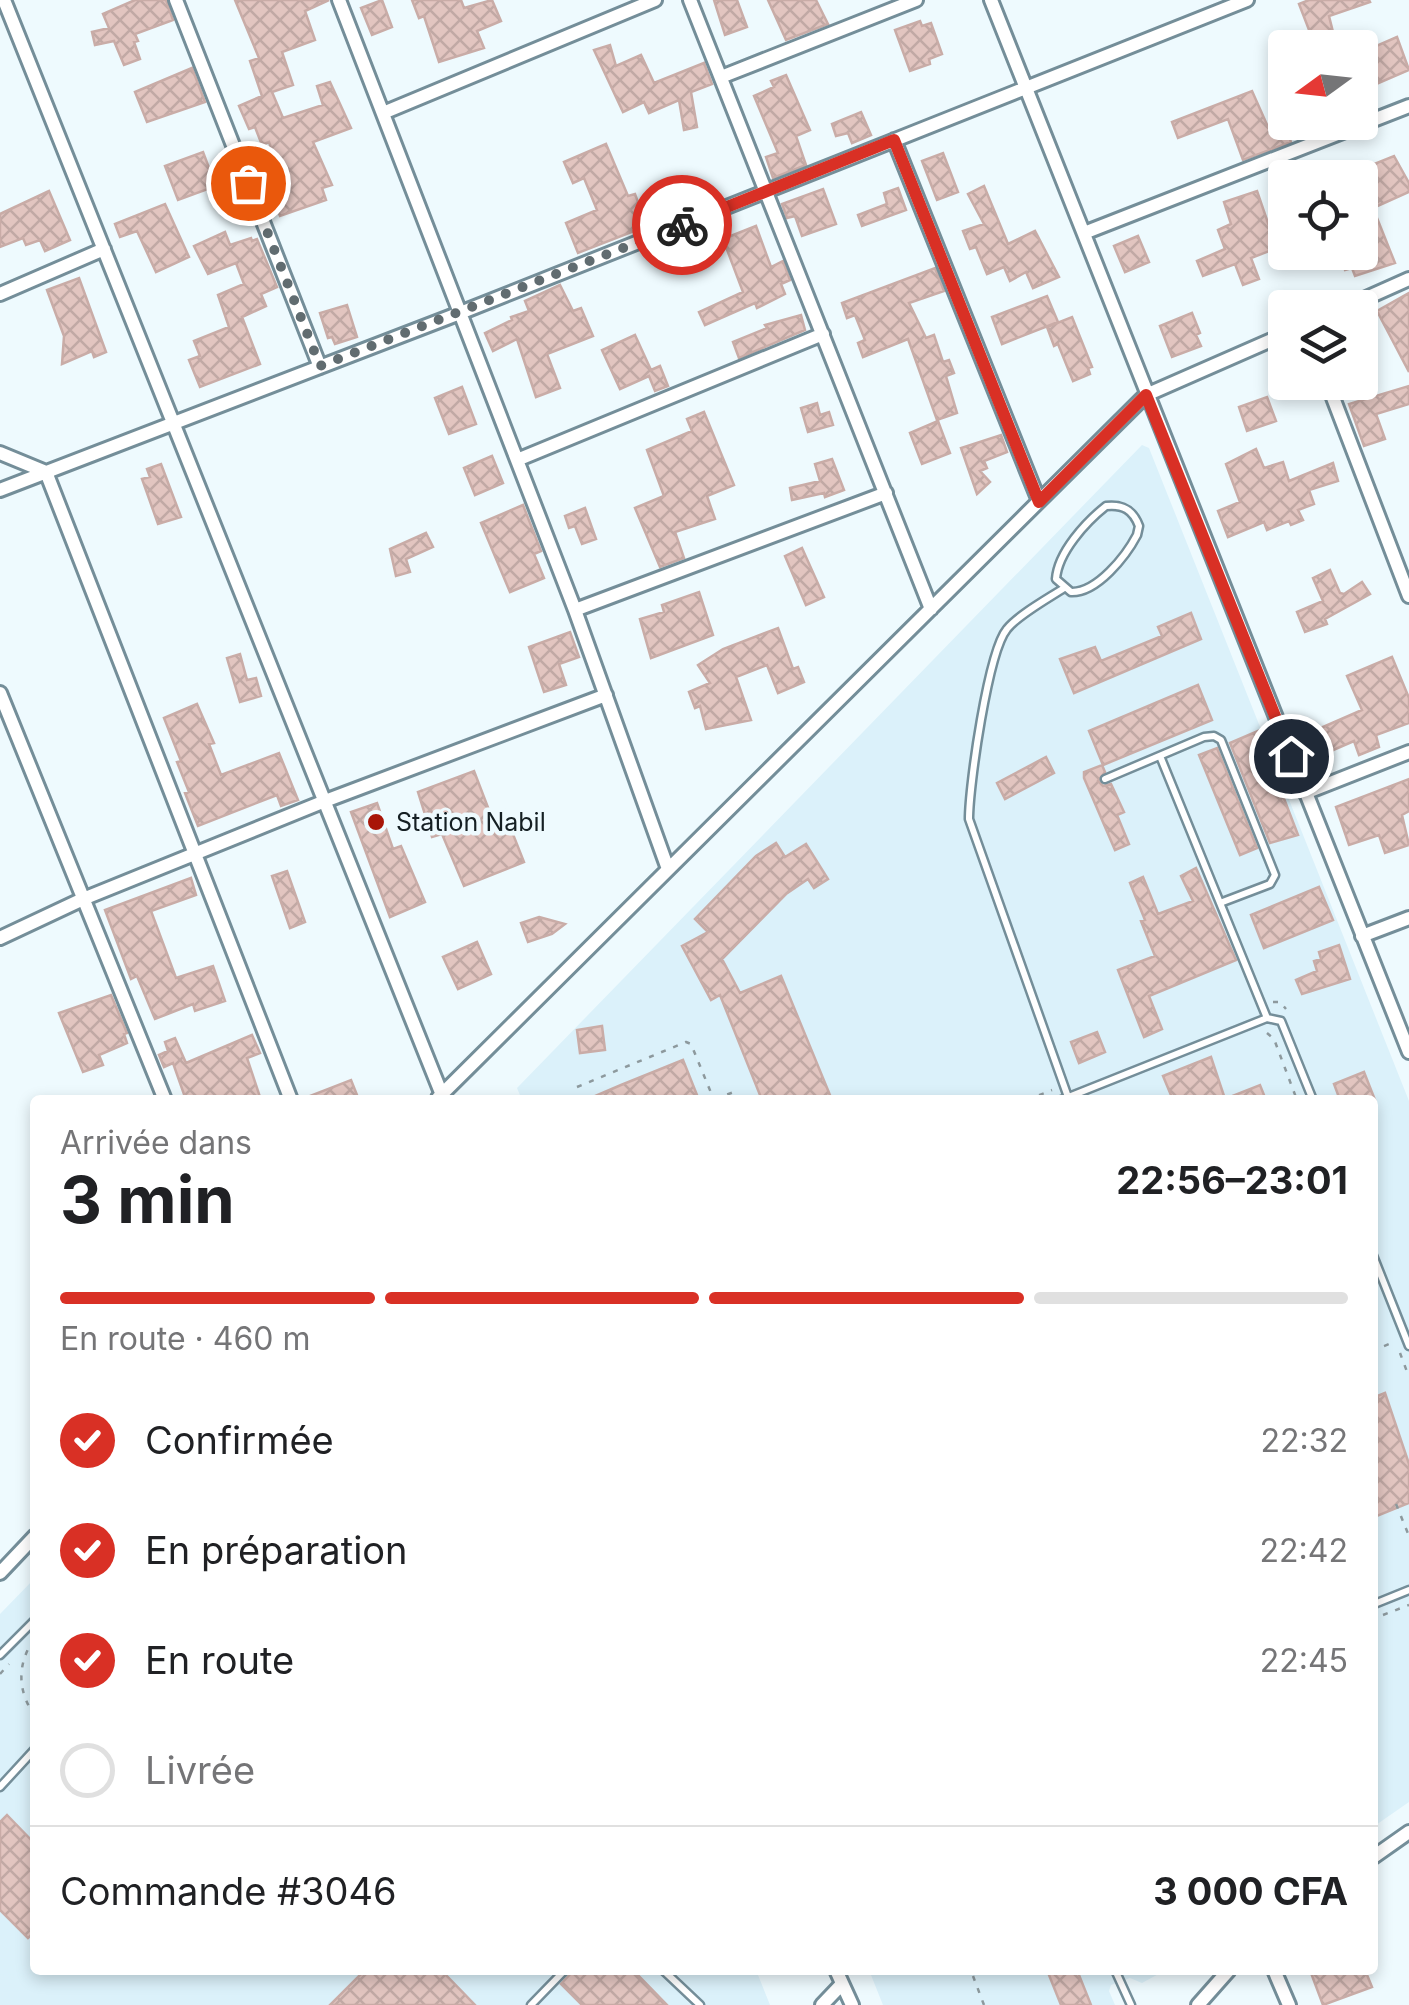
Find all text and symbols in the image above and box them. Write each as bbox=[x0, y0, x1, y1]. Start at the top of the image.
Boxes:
north arrow bbox=[1268, 30, 1378, 140]
map controls bbox=[1268, 30, 1378, 400]
pin bbox=[206, 141, 291, 226]
icon: bag bbox=[221, 156, 276, 211]
button: locate bbox=[1268, 160, 1378, 270]
courier bbox=[632, 175, 732, 275]
icon: bike bbox=[655, 198, 710, 253]
button: layers bbox=[1268, 290, 1378, 400]
pin bbox=[1249, 714, 1334, 799]
icon: home bbox=[1264, 729, 1319, 784]
place label: Station Nabil bbox=[396, 807, 546, 837]
marker: Station Nabil bbox=[365, 811, 387, 833]
text: Arrivée dans bbox=[60, 1123, 252, 1162]
text: 22:56–23:01 bbox=[1116, 1157, 1348, 1203]
text: 3 min bbox=[60, 1160, 235, 1239]
text: En route · 460 m bbox=[60, 1319, 311, 1358]
icon: check bbox=[60, 1413, 115, 1468]
text: Confirmée bbox=[145, 1417, 334, 1463]
text: 22:32 bbox=[1260, 1421, 1348, 1460]
icon: check bbox=[60, 1523, 115, 1578]
text: En préparation bbox=[145, 1527, 408, 1573]
text: 22:42 bbox=[1260, 1531, 1348, 1570]
icon: check bbox=[60, 1633, 115, 1688]
text: En route bbox=[145, 1637, 294, 1683]
text: 22:45 bbox=[1260, 1641, 1348, 1680]
text: Livrée bbox=[145, 1747, 255, 1793]
text: Commande #3046 bbox=[60, 1868, 397, 1914]
text: 3 000 CFA bbox=[1153, 1868, 1348, 1914]

